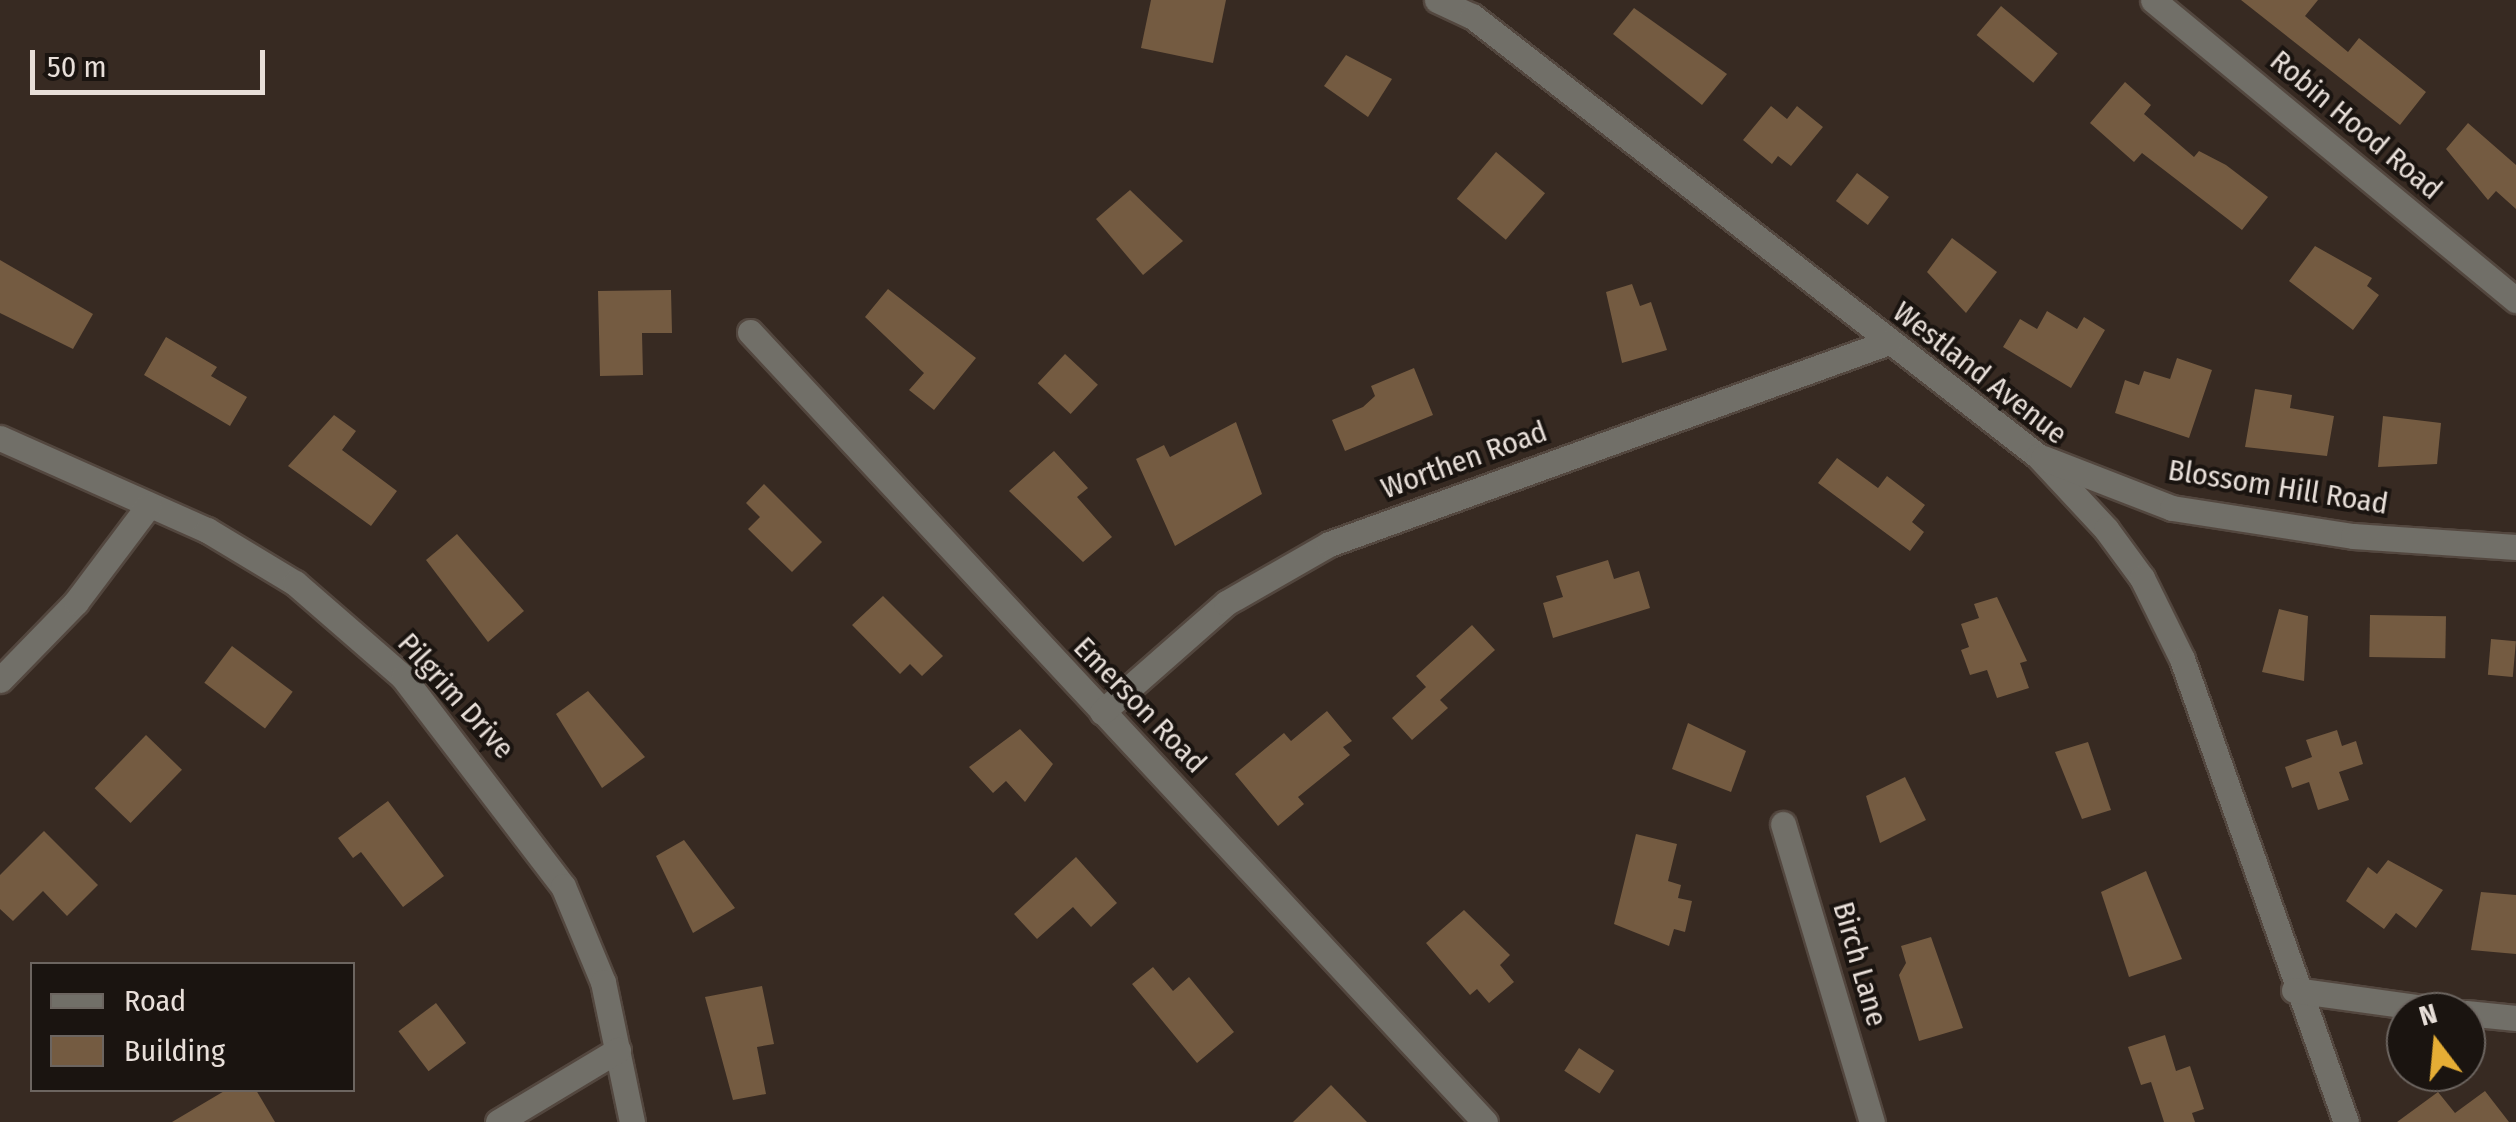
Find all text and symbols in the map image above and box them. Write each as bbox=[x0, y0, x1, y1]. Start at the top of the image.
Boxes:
scale bar bbox=[35, 30, 270, 92]
street label: Robin Hood Road bbox=[2263, 43, 2449, 207]
text: 50 m bbox=[47, 49, 107, 85]
street label: Westland Avenue bbox=[1886, 294, 2074, 452]
street label: Worthen Road bbox=[1376, 413, 1552, 507]
street label: Blossom Hill Road bbox=[2166, 452, 2390, 522]
street label: Pilgrim Drive bbox=[390, 626, 522, 766]
street label: Emerson Road bbox=[1066, 629, 1214, 781]
street label: Birch Lane bbox=[1825, 898, 1895, 1030]
legend bbox=[30, 962, 355, 1092]
text: Road bbox=[124, 983, 186, 1019]
north arrow bbox=[2386, 992, 2486, 1092]
text: N bbox=[2416, 996, 2441, 1033]
text: Building bbox=[124, 1033, 225, 1069]

